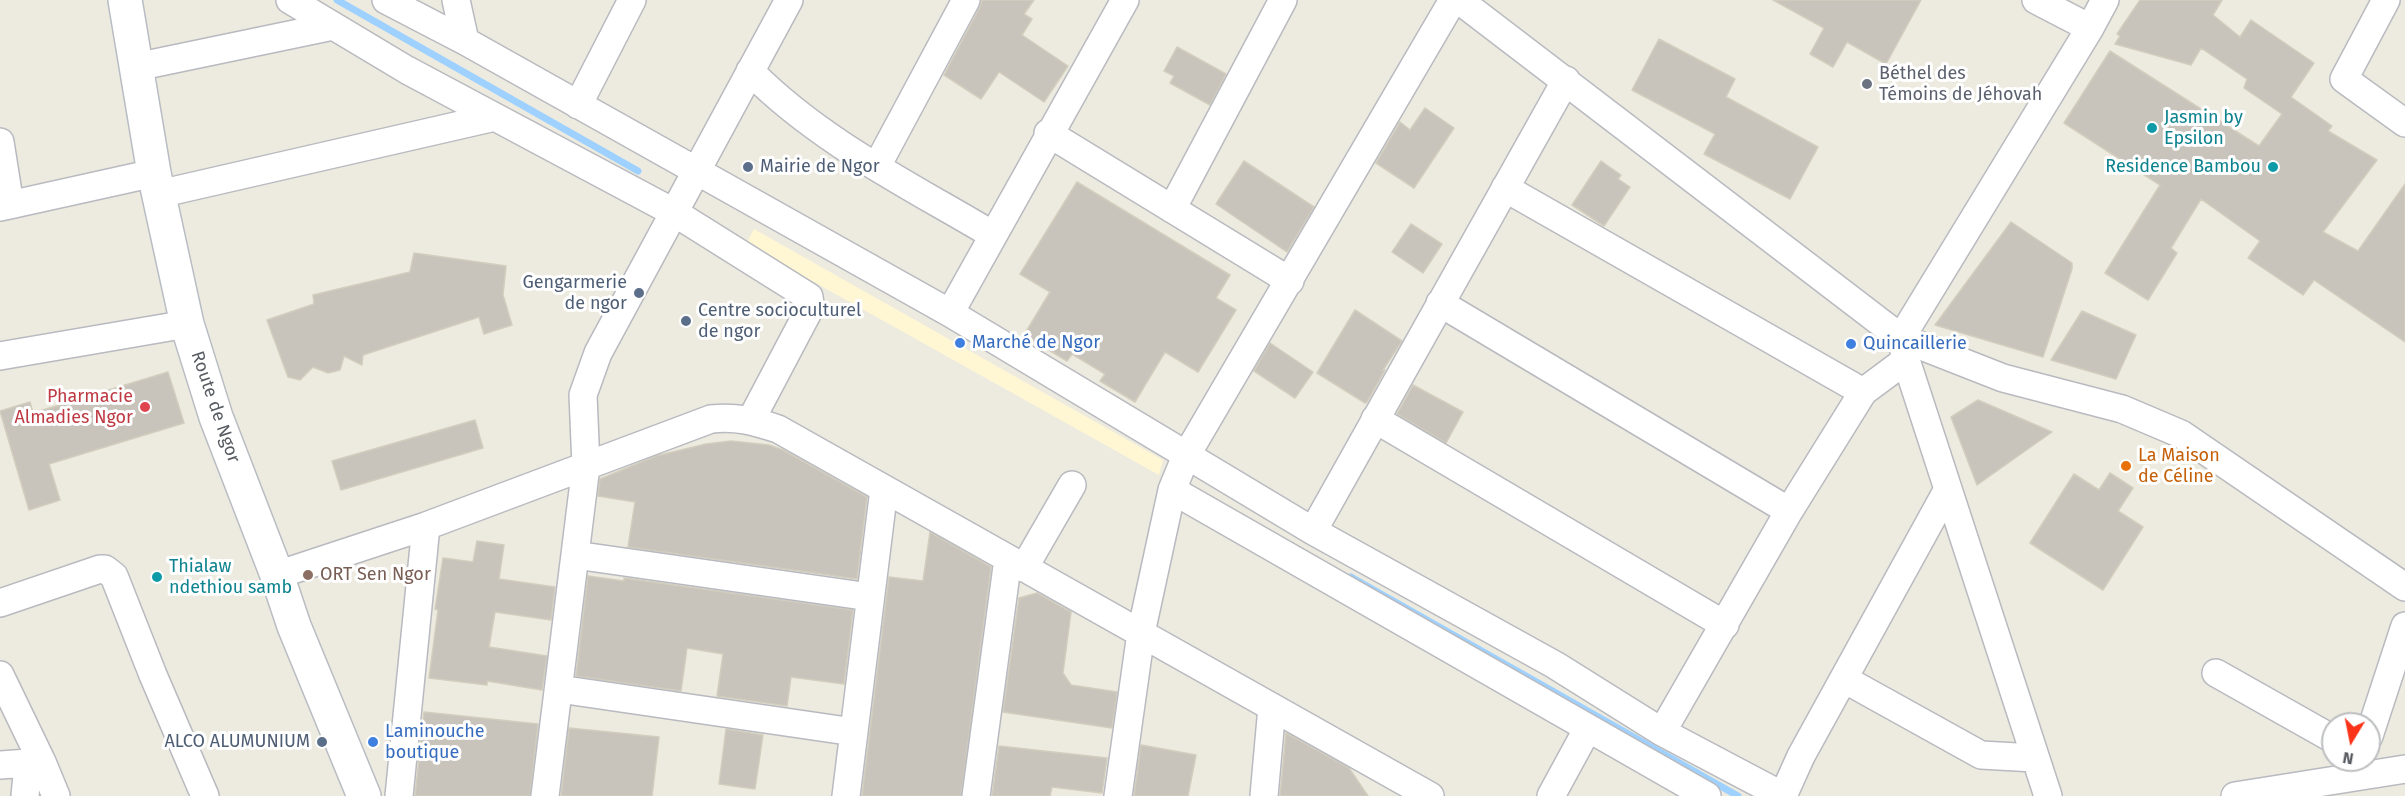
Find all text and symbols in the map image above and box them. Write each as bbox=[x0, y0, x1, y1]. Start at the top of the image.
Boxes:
place label: Béthel des Témoins de Jéhovah bbox=[1879, 63, 2042, 106]
marker: Béthel des Témoins de Jéhovah bbox=[1860, 77, 1874, 91]
place label: Jasmin by Epsilon bbox=[2164, 107, 2243, 150]
marker: Jasmin by Epsilon bbox=[2145, 121, 2159, 135]
place label: Mairie de Ngor bbox=[760, 156, 880, 178]
place label: Residence Bambou bbox=[2105, 156, 2261, 178]
marker: Mairie de Ngor bbox=[741, 160, 755, 174]
marker: Residence Bambou bbox=[2266, 160, 2280, 174]
place label: Gengarmerie de ngor bbox=[522, 272, 627, 314]
marker: Gengarmerie de ngor bbox=[632, 286, 646, 300]
place label: Centre socioculturel de ngor bbox=[698, 300, 861, 342]
marker: Centre socioculturel de ngor bbox=[679, 314, 693, 328]
place label: Marché de Ngor bbox=[972, 332, 1100, 354]
place label: Quincaillerie bbox=[1863, 333, 1967, 355]
marker: Marché de Ngor bbox=[953, 336, 967, 350]
marker: Quincaillerie bbox=[1844, 337, 1858, 351]
street label: Route de Ngor bbox=[186, 348, 244, 466]
place label: Pharmacie Almadies Ngor bbox=[15, 386, 133, 428]
marker: Pharmacie Almadies Ngor bbox=[138, 400, 152, 414]
place label: La Maison de Céline bbox=[2138, 445, 2220, 488]
marker: La Maison de Céline bbox=[2119, 459, 2133, 473]
place label: Thialaw ndethiou samb bbox=[169, 556, 292, 598]
place label: ORT Sen Ngor bbox=[320, 564, 431, 586]
marker: ORT Sen Ngor bbox=[301, 568, 315, 582]
marker: Thialaw ndethiou samb bbox=[150, 570, 164, 584]
north arrow bbox=[2321, 712, 2381, 772]
place label: Laminouche boutique bbox=[385, 721, 485, 764]
place label: ALCO ALUMUNIUM bbox=[164, 731, 310, 753]
marker: ALCO ALUMUNIUM bbox=[315, 735, 329, 749]
marker: Laminouche boutique bbox=[366, 735, 380, 749]
text: N bbox=[2341, 748, 2355, 769]

